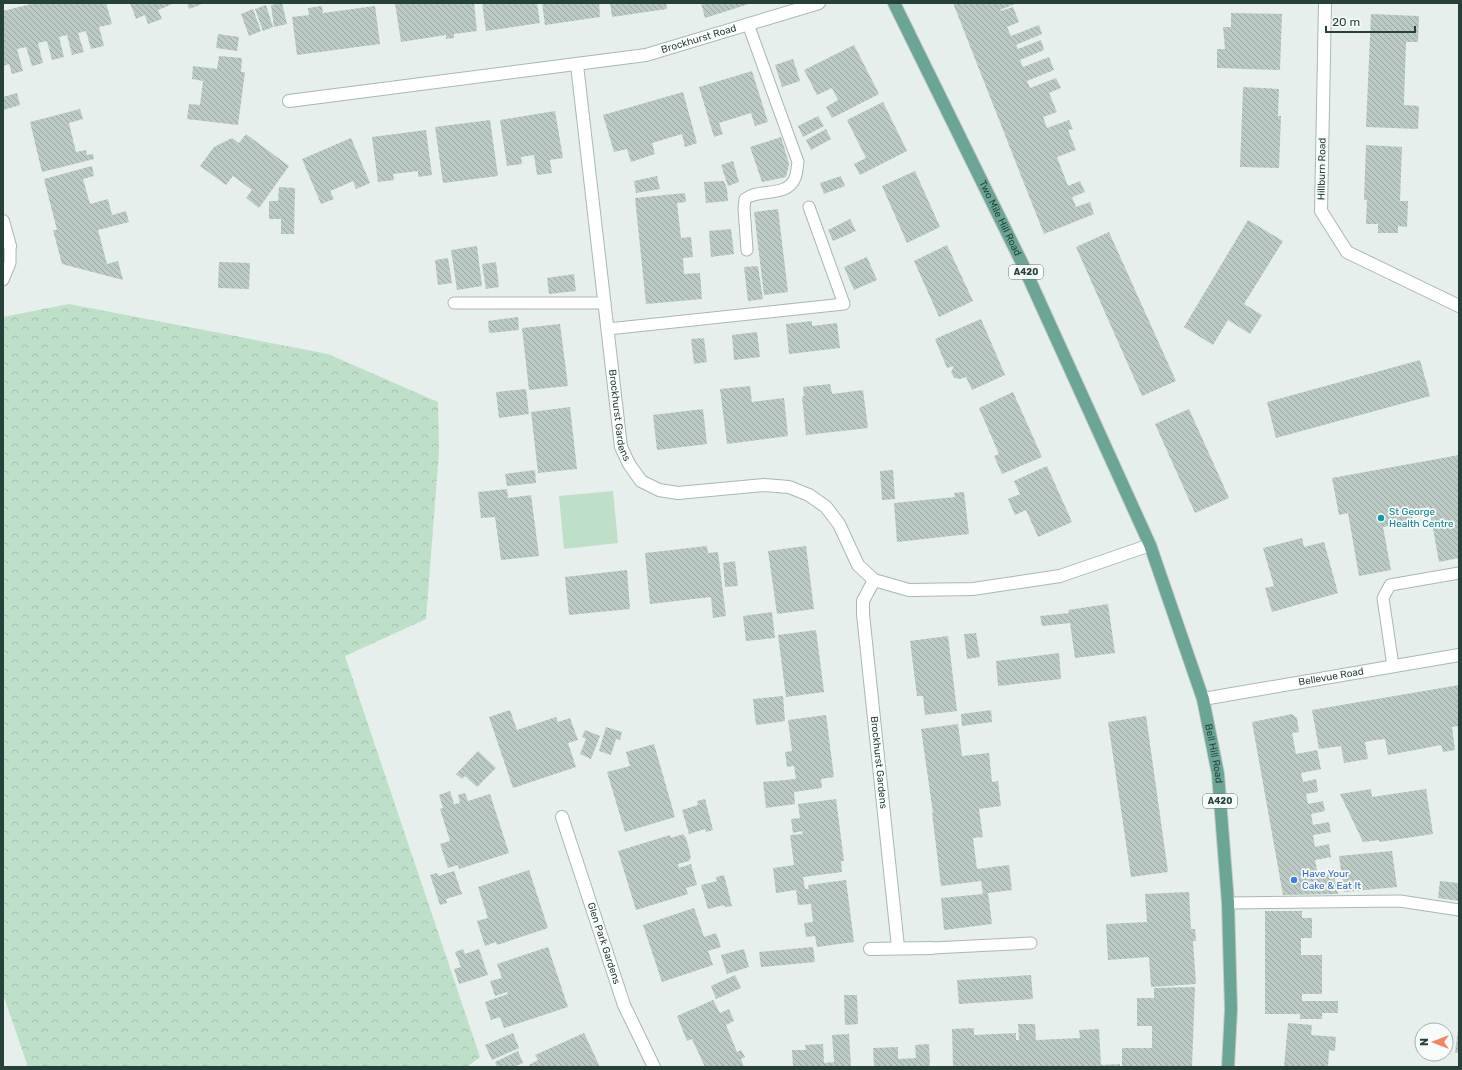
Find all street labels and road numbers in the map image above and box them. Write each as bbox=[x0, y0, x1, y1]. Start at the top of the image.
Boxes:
street label: Brockhurst Road bbox=[660, 22, 738, 56]
street label: Hillburn Road bbox=[1315, 138, 1329, 200]
street label: Two Mile Hill Road bbox=[976, 179, 1024, 258]
road number: A420 bbox=[1009, 265, 1043, 279]
street label: Brockhurst Gardens bbox=[606, 369, 633, 463]
street label: Bellevue Road bbox=[1298, 665, 1365, 688]
street label: Brockhurst Gardens bbox=[868, 716, 889, 809]
street label: Bell Hill Road bbox=[1202, 723, 1225, 784]
road number: A420 bbox=[1203, 794, 1237, 808]
street label: Glen Park Gardens bbox=[585, 901, 623, 986]

